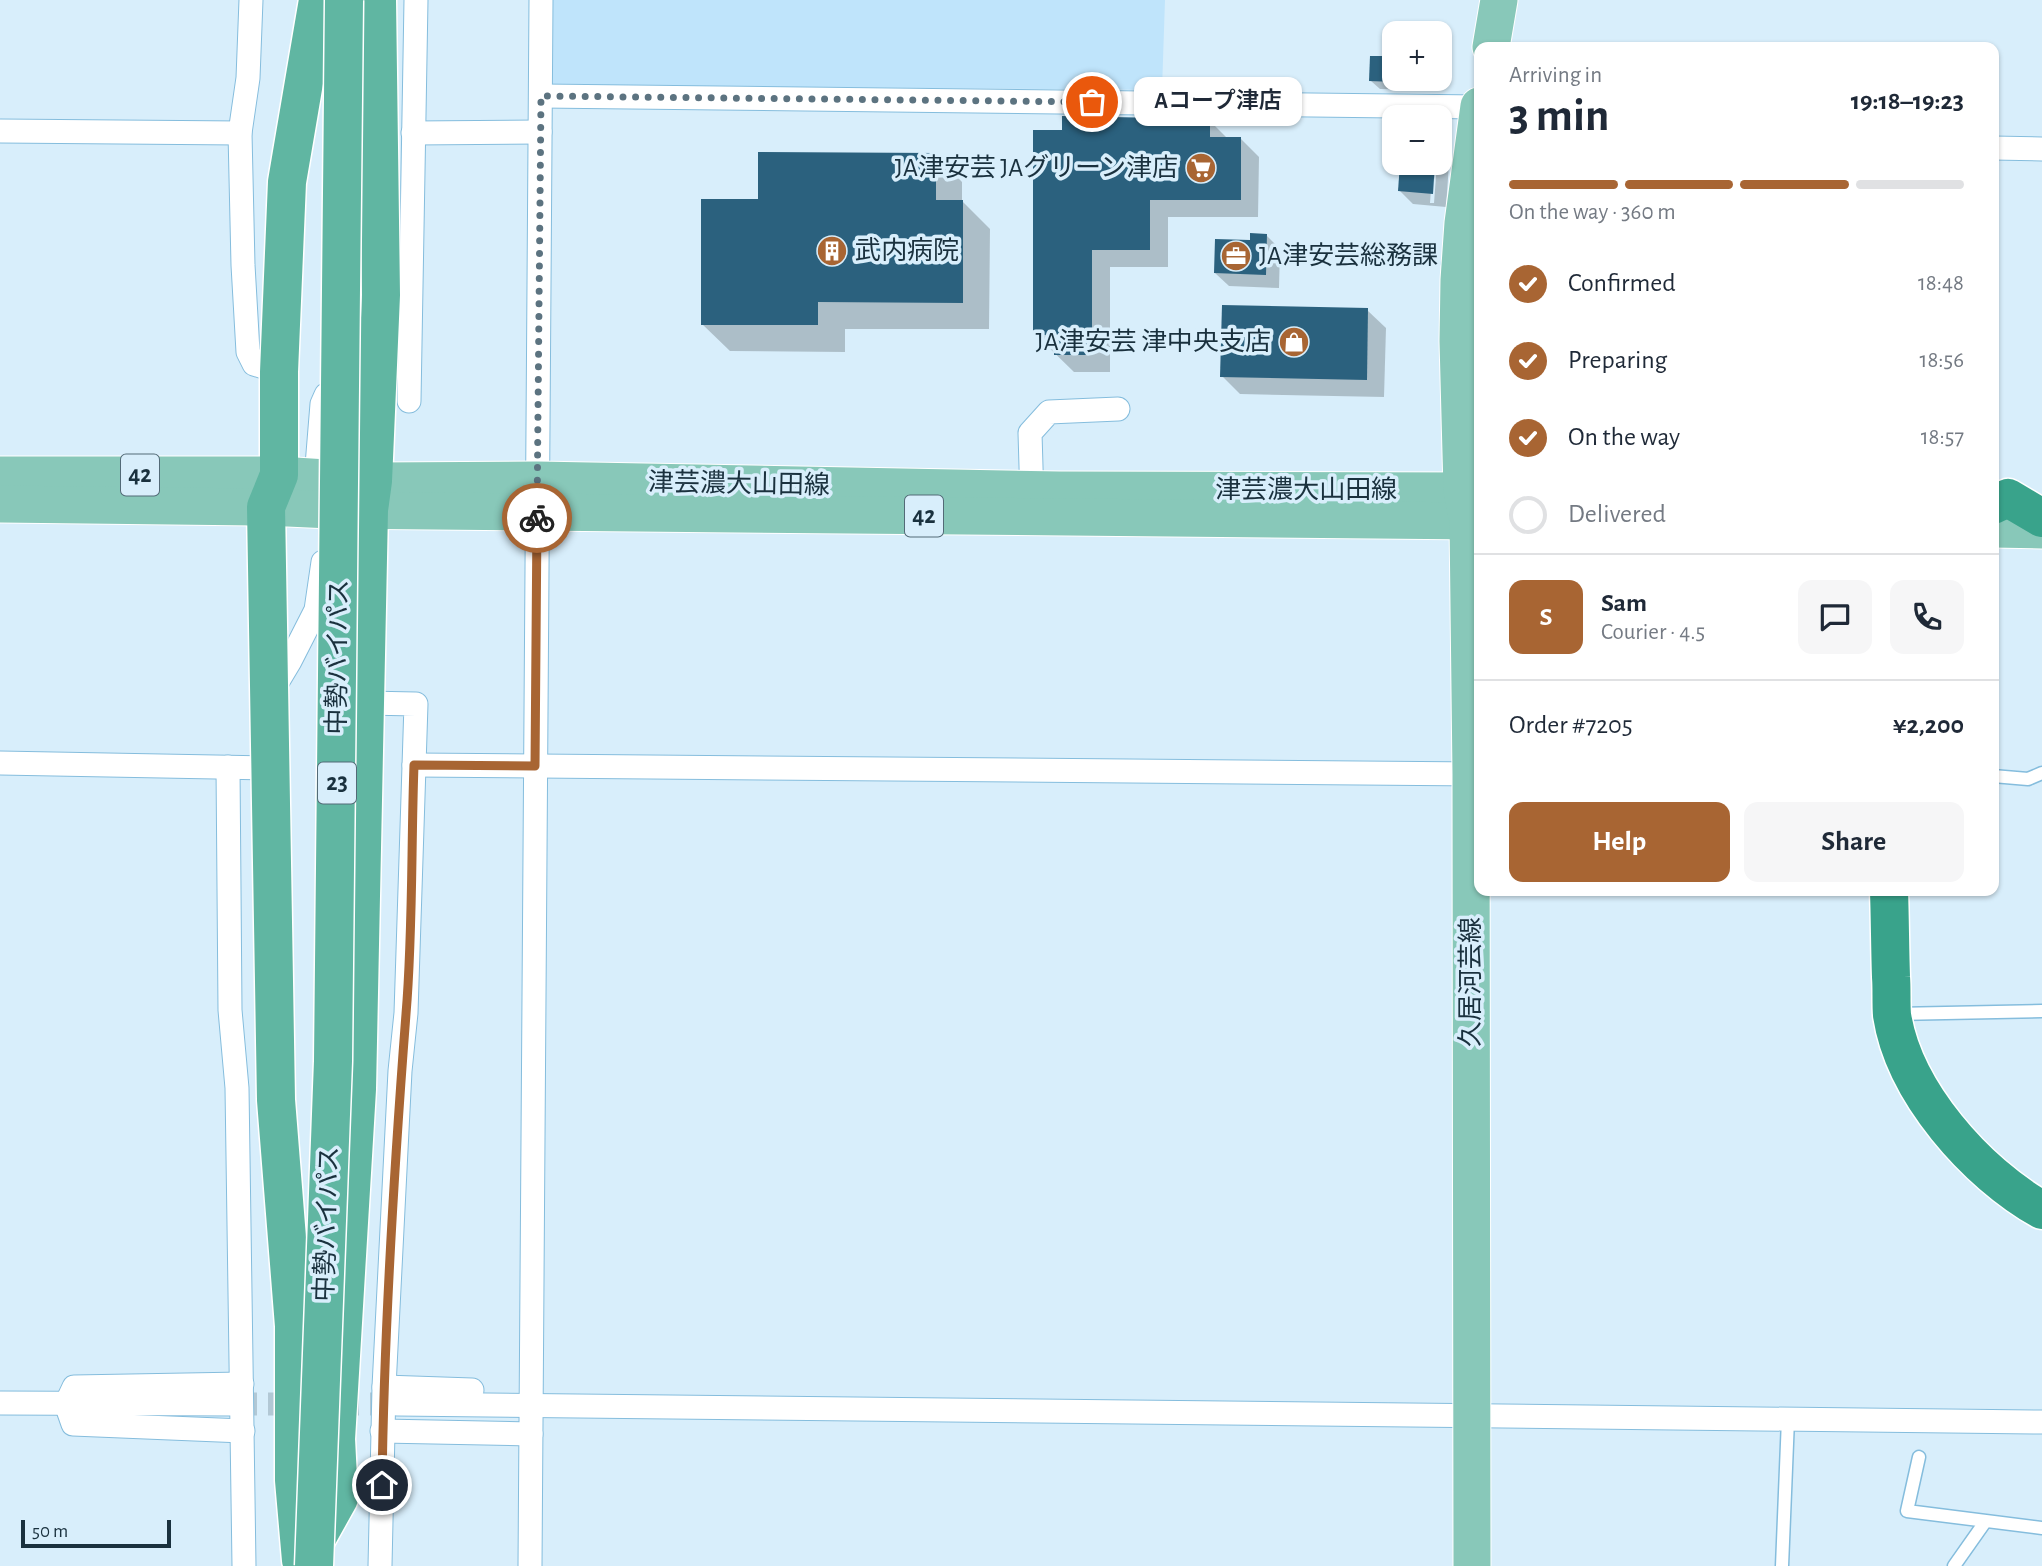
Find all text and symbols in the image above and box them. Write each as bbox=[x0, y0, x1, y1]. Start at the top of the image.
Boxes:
map controls bbox=[1382, 21, 1452, 175]
button: + bbox=[1382, 21, 1452, 91]
text: Arriving in bbox=[1509, 64, 1602, 87]
pin bbox=[1062, 72, 1122, 132]
callout: Aコープ津店 bbox=[1134, 78, 1302, 126]
icon: bag bbox=[1073, 83, 1111, 121]
text: 19:18–19:23 bbox=[1851, 88, 1964, 114]
text: Aコープ津店 bbox=[1154, 90, 1282, 113]
text: 3 min bbox=[1509, 93, 1609, 139]
button: − bbox=[1382, 105, 1452, 175]
supermarket icon: JA津安芸 JAグリーン津店 bbox=[1184, 151, 1218, 185]
place label: JA津安芸 JAグリーン津店 bbox=[895, 153, 1178, 181]
text: On the way · 360 m bbox=[1509, 201, 1676, 224]
building icon: 武内病院 bbox=[815, 234, 849, 268]
place label: 武内病院 bbox=[855, 237, 959, 264]
office icon: JA津安芸総務課 bbox=[1219, 239, 1253, 273]
place label: JA津安芸総務課 bbox=[1259, 242, 1438, 269]
icon: check bbox=[1509, 265, 1547, 303]
text: Confirmed bbox=[1568, 270, 1676, 296]
text: 18:48 bbox=[1918, 272, 1964, 295]
shop icon: JA津安芸 津中央支店 bbox=[1277, 325, 1311, 359]
place label: JA津安芸 津中央支店 bbox=[1036, 328, 1271, 355]
icon: check bbox=[1509, 342, 1547, 380]
text: Preparing bbox=[1568, 347, 1667, 373]
text: 18:56 bbox=[1919, 349, 1964, 372]
icon: check bbox=[1509, 419, 1547, 457]
text: On the way bbox=[1568, 424, 1680, 450]
text: 18:57 bbox=[1921, 426, 1964, 449]
road number: 42 bbox=[121, 454, 159, 496]
street label: 津芸濃大山田線 bbox=[648, 468, 830, 499]
street label: 津芸濃大山田線 bbox=[1215, 476, 1397, 503]
courier bbox=[502, 483, 572, 553]
road number: 42 bbox=[905, 495, 943, 536]
icon: bike bbox=[518, 499, 556, 537]
text: Delivered bbox=[1568, 501, 1666, 527]
street label: 中勢バイパス bbox=[323, 579, 352, 735]
button: chat bbox=[1798, 580, 1872, 654]
button: phone bbox=[1890, 580, 1964, 654]
text: Sam bbox=[1601, 590, 1647, 616]
text: S bbox=[1540, 604, 1552, 630]
text: Courier · 4.5 bbox=[1601, 621, 1705, 644]
text: Order #7205 bbox=[1509, 712, 1633, 738]
text: ¥2,200 bbox=[1893, 712, 1964, 738]
road number: 23 bbox=[318, 762, 356, 804]
button: Help bbox=[1509, 802, 1730, 882]
button: Share bbox=[1744, 802, 1964, 882]
street label: 久居河芸線 bbox=[1456, 917, 1484, 1047]
street label: 中勢バイパス bbox=[310, 1146, 343, 1302]
pin bbox=[352, 1455, 412, 1515]
icon: home bbox=[363, 1466, 401, 1504]
scale bar bbox=[21, 1517, 172, 1549]
text: 50 m bbox=[32, 1522, 68, 1541]

